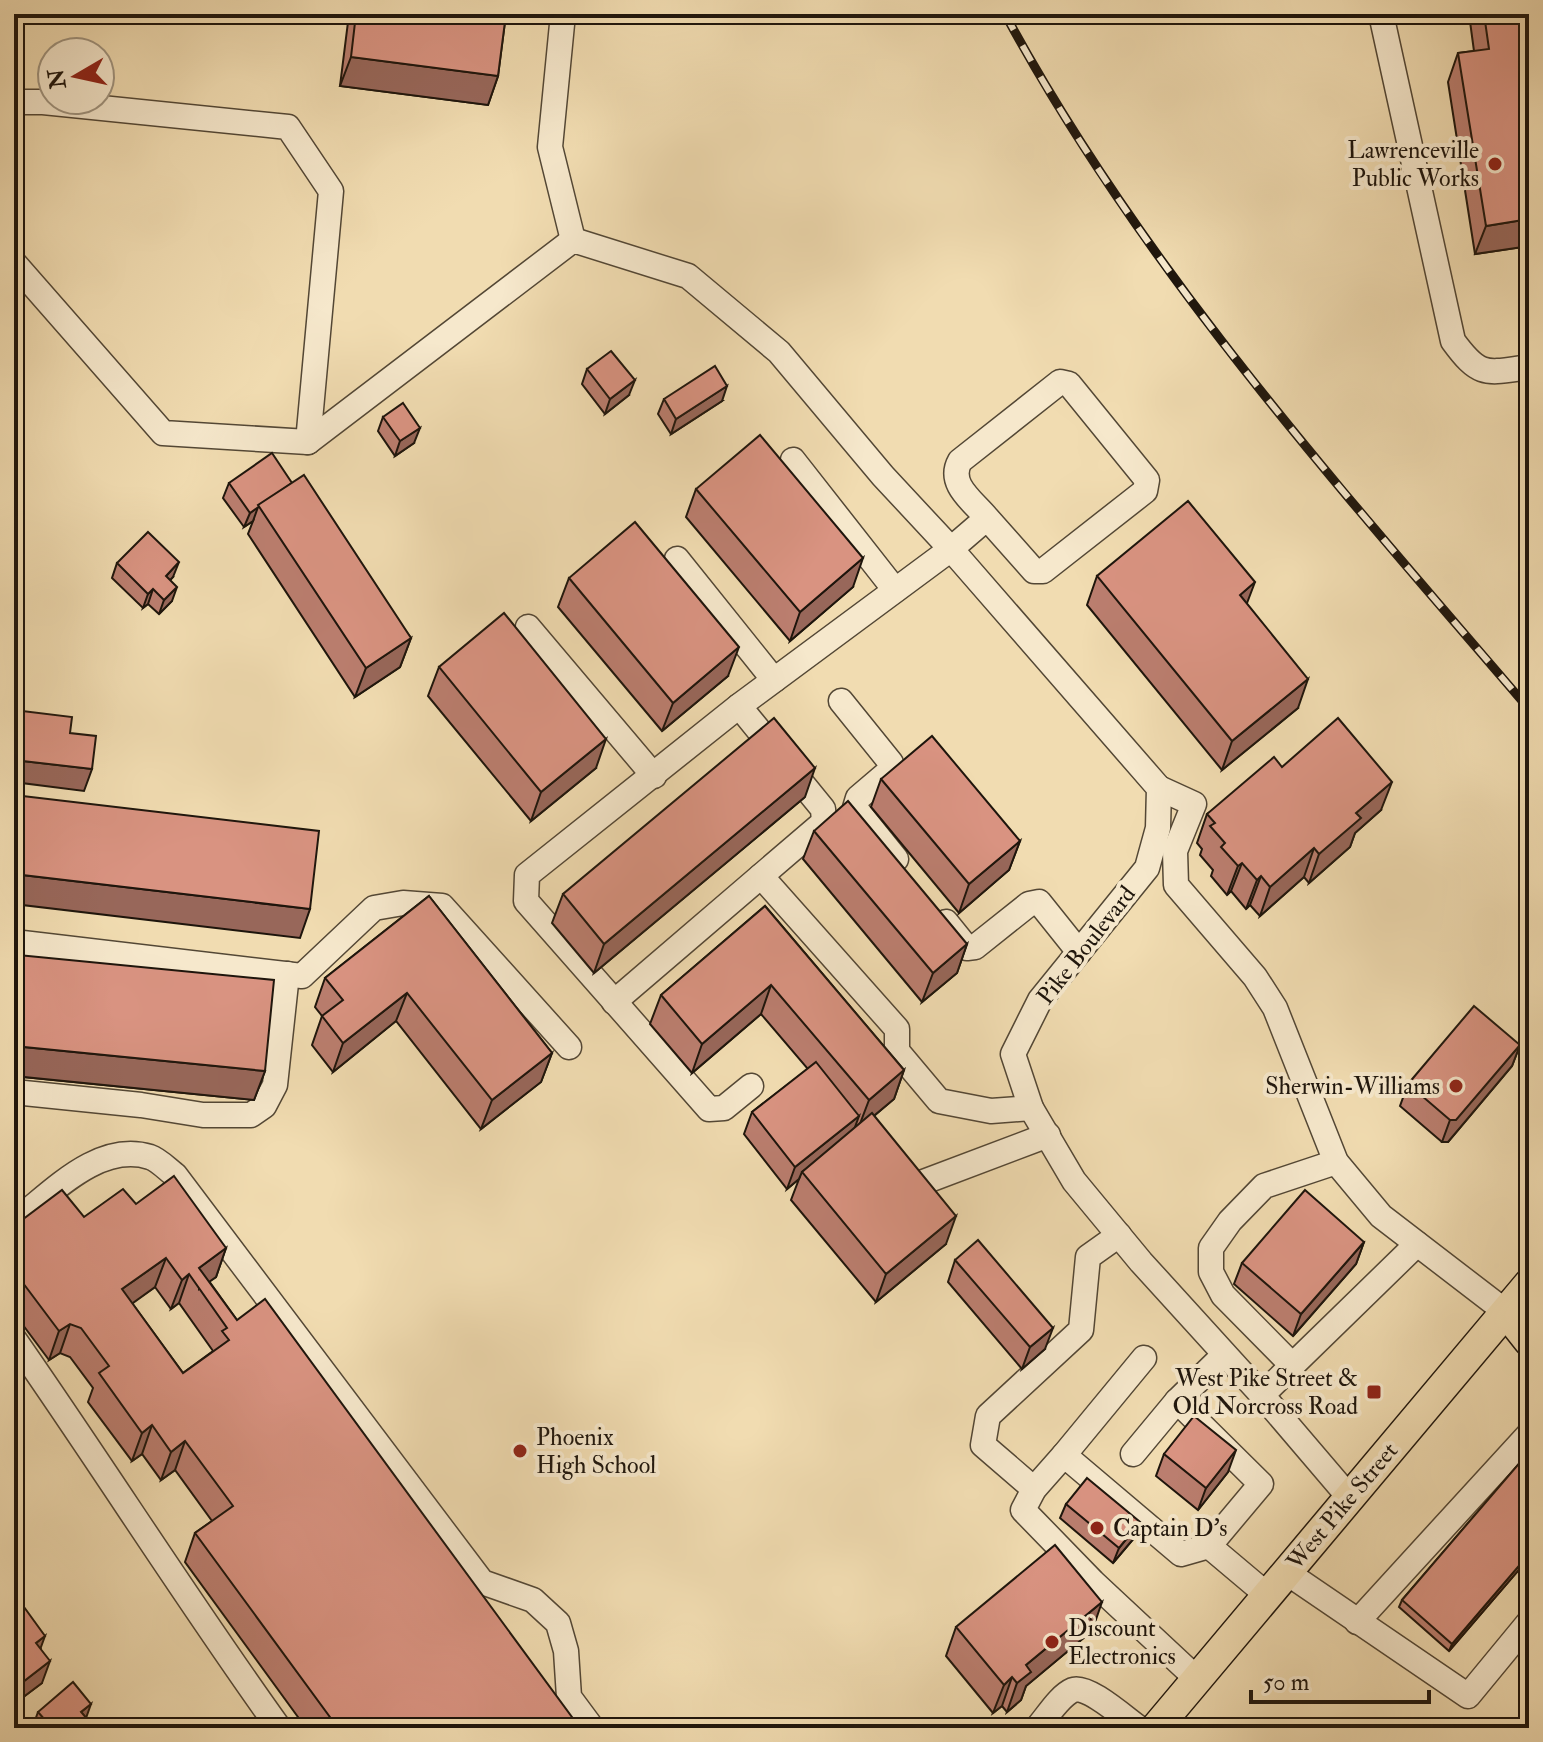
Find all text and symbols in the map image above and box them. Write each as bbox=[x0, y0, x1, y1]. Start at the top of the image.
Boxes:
north arrow bbox=[36, 36, 116, 116]
text: N bbox=[42, 67, 73, 92]
place label: Lawrenceville Public Works bbox=[1347, 135, 1479, 194]
marker: Lawrenceville Public Works bbox=[1486, 155, 1504, 173]
street label: Pike Boulevard bbox=[1030, 879, 1143, 1011]
place label: Sherwin-Williams bbox=[1265, 1071, 1440, 1102]
marker: Sherwin-Williams bbox=[1447, 1077, 1465, 1095]
place label: West Pike Street & Old Norcross Road bbox=[1173, 1363, 1358, 1422]
marker: West Pike Street & Old Norcross Road bbox=[1365, 1383, 1383, 1401]
place label: Phoenix High School bbox=[536, 1422, 656, 1481]
street label: West Pike Street bbox=[1279, 1436, 1405, 1577]
marker: Phoenix High School bbox=[511, 1442, 529, 1460]
place label: Captain D's bbox=[1113, 1513, 1227, 1544]
marker: Captain D's bbox=[1088, 1519, 1106, 1537]
place label: Discount Electronics bbox=[1068, 1613, 1176, 1672]
marker: Discount Electronics bbox=[1043, 1633, 1061, 1651]
scale bar bbox=[1251, 1654, 1429, 1704]
text: 50 m bbox=[1263, 1667, 1310, 1698]

